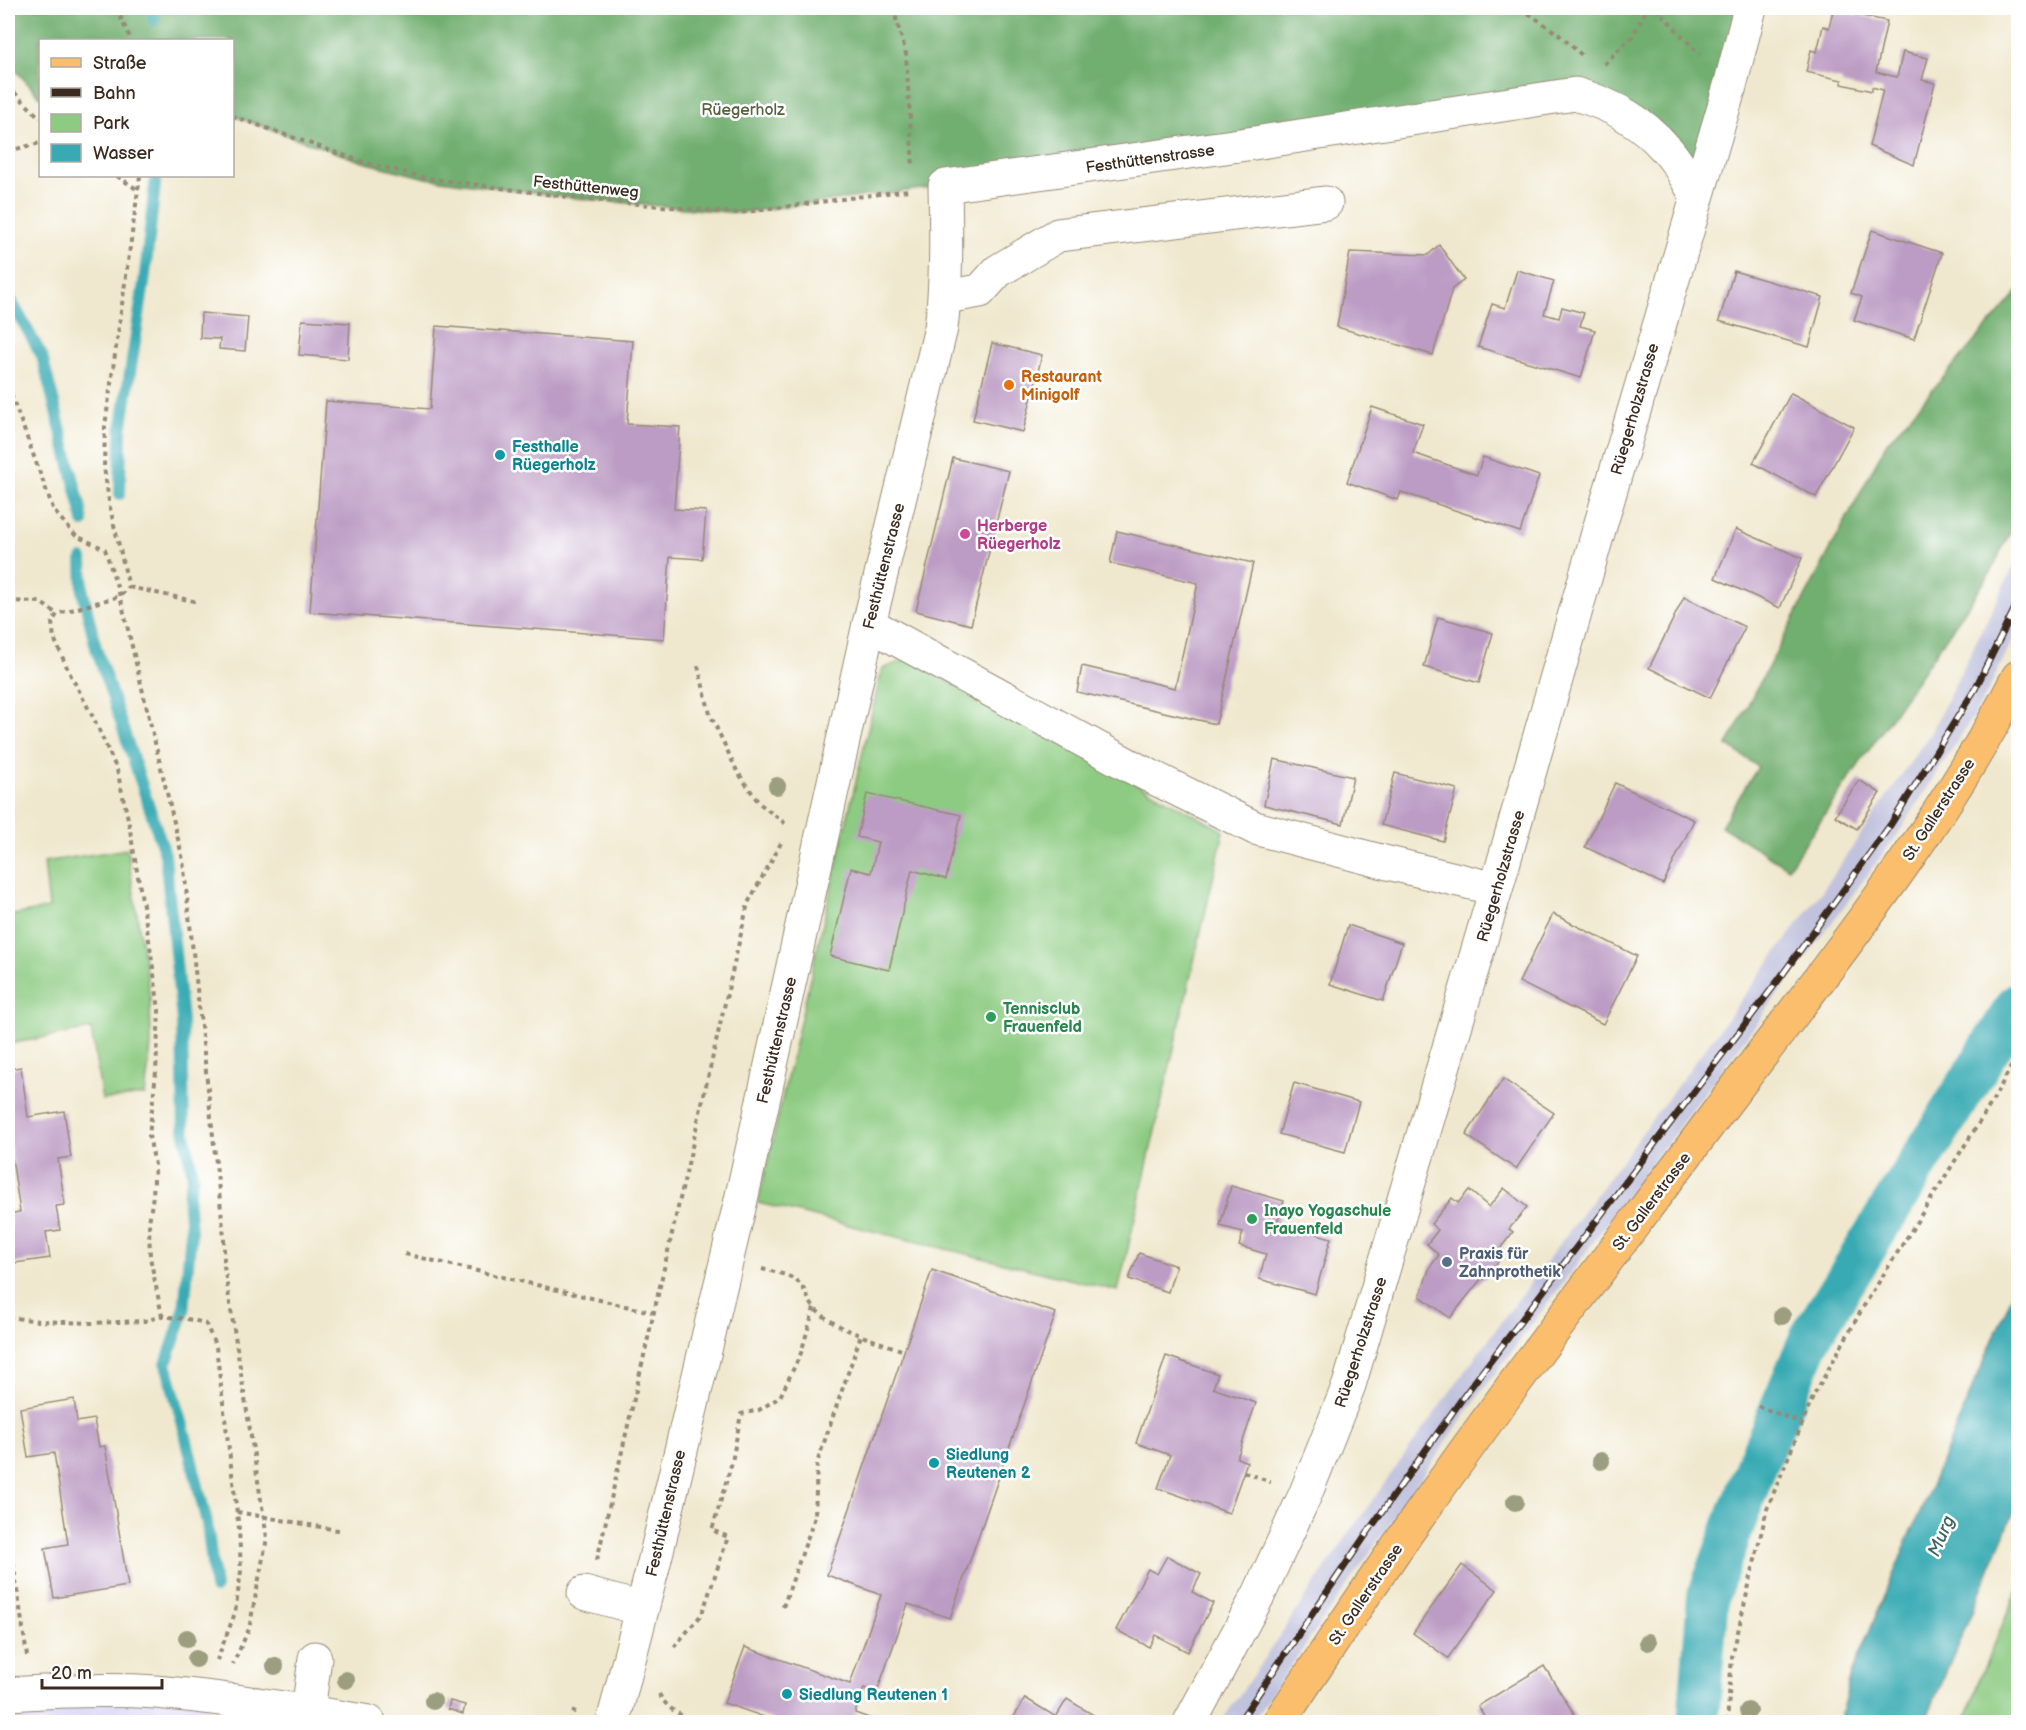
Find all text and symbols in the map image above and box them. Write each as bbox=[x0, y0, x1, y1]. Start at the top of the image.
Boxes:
legend bbox=[39, 39, 234, 177]
text: Straße bbox=[93, 53, 147, 74]
text: Bahn bbox=[93, 83, 136, 104]
park label: Rüegerholz bbox=[701, 101, 785, 120]
text: Park bbox=[93, 113, 129, 134]
street label: Festhüttenstrasse bbox=[1085, 141, 1216, 178]
text: Wasser bbox=[93, 143, 154, 164]
street label: Festhüttenweg bbox=[532, 172, 640, 202]
street label: Rüegerholzstrasse bbox=[1608, 341, 1663, 478]
place label: Restaurant Minigolf bbox=[1021, 368, 1102, 405]
marker: Restaurant Minigolf bbox=[1002, 378, 1016, 392]
place label: Festhalle Rüegerholz bbox=[512, 438, 596, 475]
marker: Festhalle Rüegerholz bbox=[493, 448, 507, 462]
street label: Festhüttenstrasse bbox=[860, 501, 909, 632]
place label: Herberge Rüegerholz bbox=[977, 517, 1061, 554]
marker: Herberge Rüegerholz bbox=[958, 527, 972, 541]
street label: St. Gallerstrasse bbox=[1899, 755, 1980, 864]
street label: Rüegerholzstrasse bbox=[1474, 808, 1529, 945]
street label: Festhüttenstrasse bbox=[754, 975, 801, 1106]
place label: Tennisclub Frauenfeld bbox=[1003, 1000, 1082, 1037]
marker: Tennisclub Frauenfeld bbox=[984, 1010, 998, 1024]
street label: St. Gallerstrasse bbox=[1609, 1149, 1696, 1255]
place label: Inayo Yogaschule Frauenfeld bbox=[1264, 1202, 1391, 1239]
marker: Inayo Yogaschule Frauenfeld bbox=[1245, 1212, 1259, 1226]
place label: Praxis für Zahnprothetik bbox=[1459, 1245, 1561, 1282]
marker: Praxis für Zahnprothetik bbox=[1440, 1255, 1454, 1269]
street label: Rüegerholzstrasse bbox=[1331, 1274, 1392, 1410]
place label: Siedlung Reutenen 2 bbox=[946, 1446, 1031, 1483]
street label: Festhüttenstrasse bbox=[643, 1448, 690, 1579]
marker: Siedlung Reutenen 2 bbox=[927, 1456, 941, 1470]
water label: Murg bbox=[1924, 1513, 1959, 1560]
street label: St. Gallerstrasse bbox=[1325, 1540, 1407, 1649]
scale bar bbox=[42, 1652, 162, 1690]
text: 20 m bbox=[51, 1663, 92, 1684]
place label: Siedlung Reutenen 1 bbox=[799, 1686, 948, 1705]
marker: Siedlung Reutenen 1 bbox=[780, 1687, 794, 1701]

